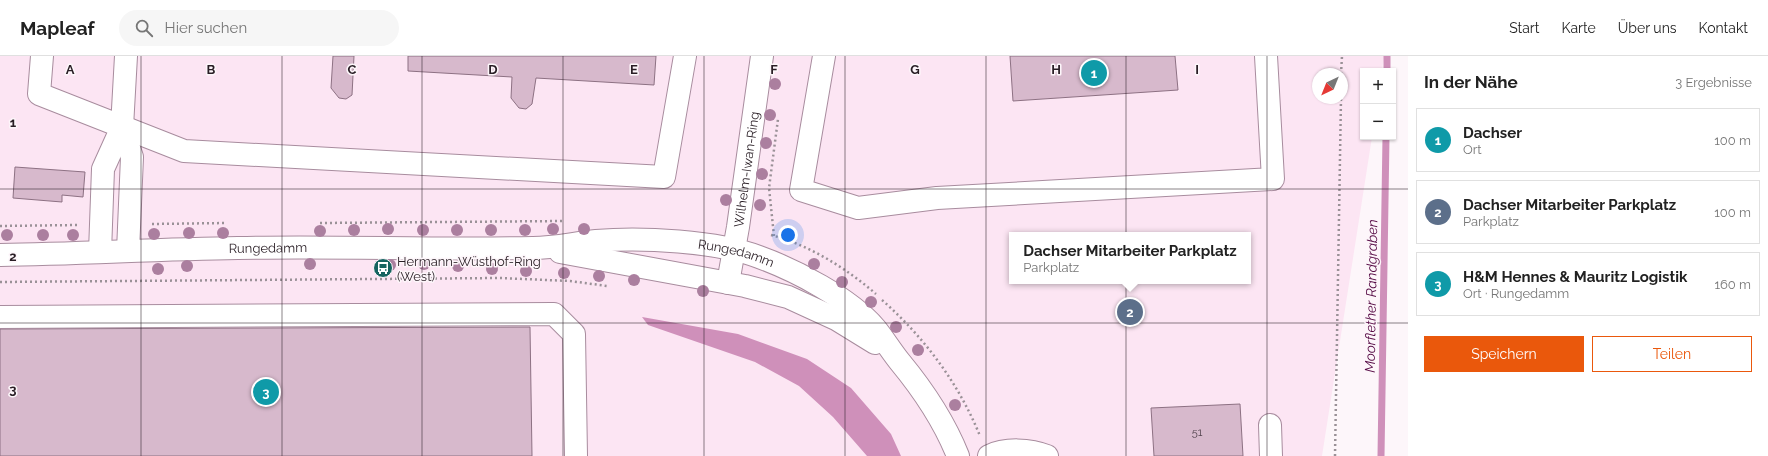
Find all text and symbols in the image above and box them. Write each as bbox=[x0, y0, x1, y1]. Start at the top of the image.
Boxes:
search box bbox=[119, 10, 399, 46]
text: Mapleaf bbox=[20, 17, 95, 39]
icon: search bbox=[133, 17, 155, 39]
text: Hier suchen bbox=[165, 19, 247, 37]
text: Start bbox=[1509, 20, 1539, 36]
text: Karte bbox=[1561, 20, 1596, 36]
text: Über uns bbox=[1618, 20, 1677, 36]
text: Kontakt bbox=[1699, 20, 1748, 36]
pin: 1 bbox=[1081, 58, 1107, 88]
text: A bbox=[66, 62, 75, 77]
text: B bbox=[207, 62, 216, 77]
text: C bbox=[348, 62, 357, 77]
text: D bbox=[488, 62, 498, 77]
text: E bbox=[630, 62, 638, 77]
text: F bbox=[770, 62, 778, 77]
text: G bbox=[910, 62, 920, 77]
text: H bbox=[1051, 62, 1061, 77]
text: I bbox=[1195, 62, 1199, 77]
north arrow bbox=[1312, 68, 1348, 104]
map controls bbox=[1360, 68, 1396, 140]
button: + bbox=[1360, 68, 1396, 104]
text: In der Nähe bbox=[1424, 72, 1518, 92]
text: 3 Ergebnisse bbox=[1675, 75, 1752, 90]
button: − bbox=[1360, 104, 1396, 140]
street label: Wilhelm-Iwan-Ring bbox=[731, 110, 762, 228]
text: 1 bbox=[10, 115, 17, 130]
text: Dachser bbox=[1463, 124, 1522, 142]
text: 1 bbox=[1435, 133, 1441, 148]
text: 100 m bbox=[1714, 133, 1751, 148]
text: Ort bbox=[1463, 142, 1482, 157]
text: Dachser Mitarbeiter Parkplatz bbox=[1463, 196, 1676, 214]
text: 2 bbox=[1434, 205, 1442, 220]
text: 100 m bbox=[1714, 205, 1751, 220]
text: Parkplatz bbox=[1463, 214, 1519, 229]
water label: Moorflether Randgraben bbox=[1362, 219, 1380, 373]
your location bbox=[778, 225, 798, 245]
popup bbox=[1009, 232, 1251, 284]
street label: Rungedamm bbox=[697, 236, 776, 270]
street label: Rungedamm bbox=[229, 240, 307, 256]
text: Dachser Mitarbeiter Parkplatz bbox=[1023, 242, 1237, 260]
text: 2 bbox=[9, 249, 17, 264]
place label: Hermann-Wüsthof-Ring (West) bbox=[397, 254, 541, 284]
bus stop icon: Hermann-Wüsthof-Ring (West) bbox=[372, 257, 394, 279]
text: Parkplatz bbox=[1023, 260, 1079, 275]
text: H&M Hennes & Mauritz Logistik bbox=[1463, 268, 1687, 286]
text: 3 bbox=[1434, 277, 1442, 292]
text: 160 m bbox=[1714, 277, 1751, 292]
text: Ort · Rungedamm bbox=[1463, 286, 1569, 301]
pin: 2 bbox=[1117, 297, 1143, 327]
button: Speichern bbox=[1424, 336, 1584, 372]
button: Teilen bbox=[1592, 336, 1752, 372]
pin: 3 bbox=[253, 377, 279, 407]
text: 3 bbox=[9, 382, 17, 397]
house number: 51 bbox=[1192, 426, 1203, 439]

